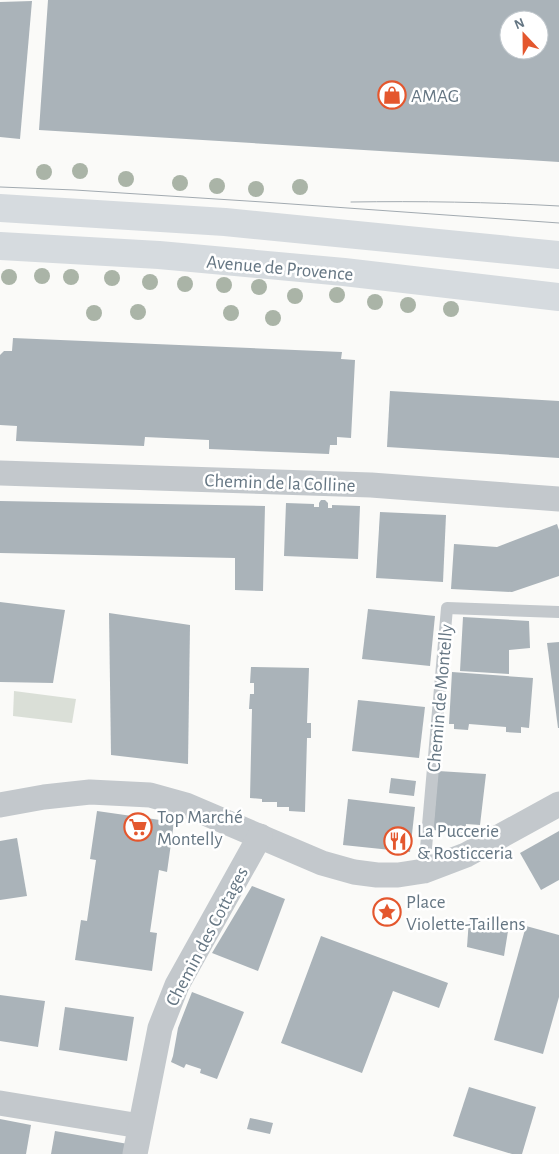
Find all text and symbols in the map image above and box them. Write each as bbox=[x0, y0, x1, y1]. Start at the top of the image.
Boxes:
north arrow bbox=[499, 10, 549, 60]
text: N bbox=[512, 16, 527, 32]
shop icon: AMAG bbox=[377, 80, 407, 110]
place label: AMAG bbox=[411, 87, 459, 106]
street label: Avenue de Provence bbox=[206, 253, 354, 284]
street label: Chemin de la Colline bbox=[204, 471, 356, 496]
street label: Chemin de Montelly bbox=[425, 623, 456, 773]
place label: Top Marché Montelly bbox=[157, 808, 243, 849]
supermarket icon: Top Marché Montelly bbox=[123, 812, 153, 842]
place label: La Puccerie & Rosticceria bbox=[417, 822, 513, 863]
restaurant icon: La Puccerie & Rosticceria bbox=[383, 826, 413, 856]
street label: Chemin des Cottages bbox=[163, 864, 252, 1010]
place label: Place Violette-Taillens bbox=[406, 893, 526, 934]
place icon: Place Violette-Taillens bbox=[372, 897, 402, 927]

